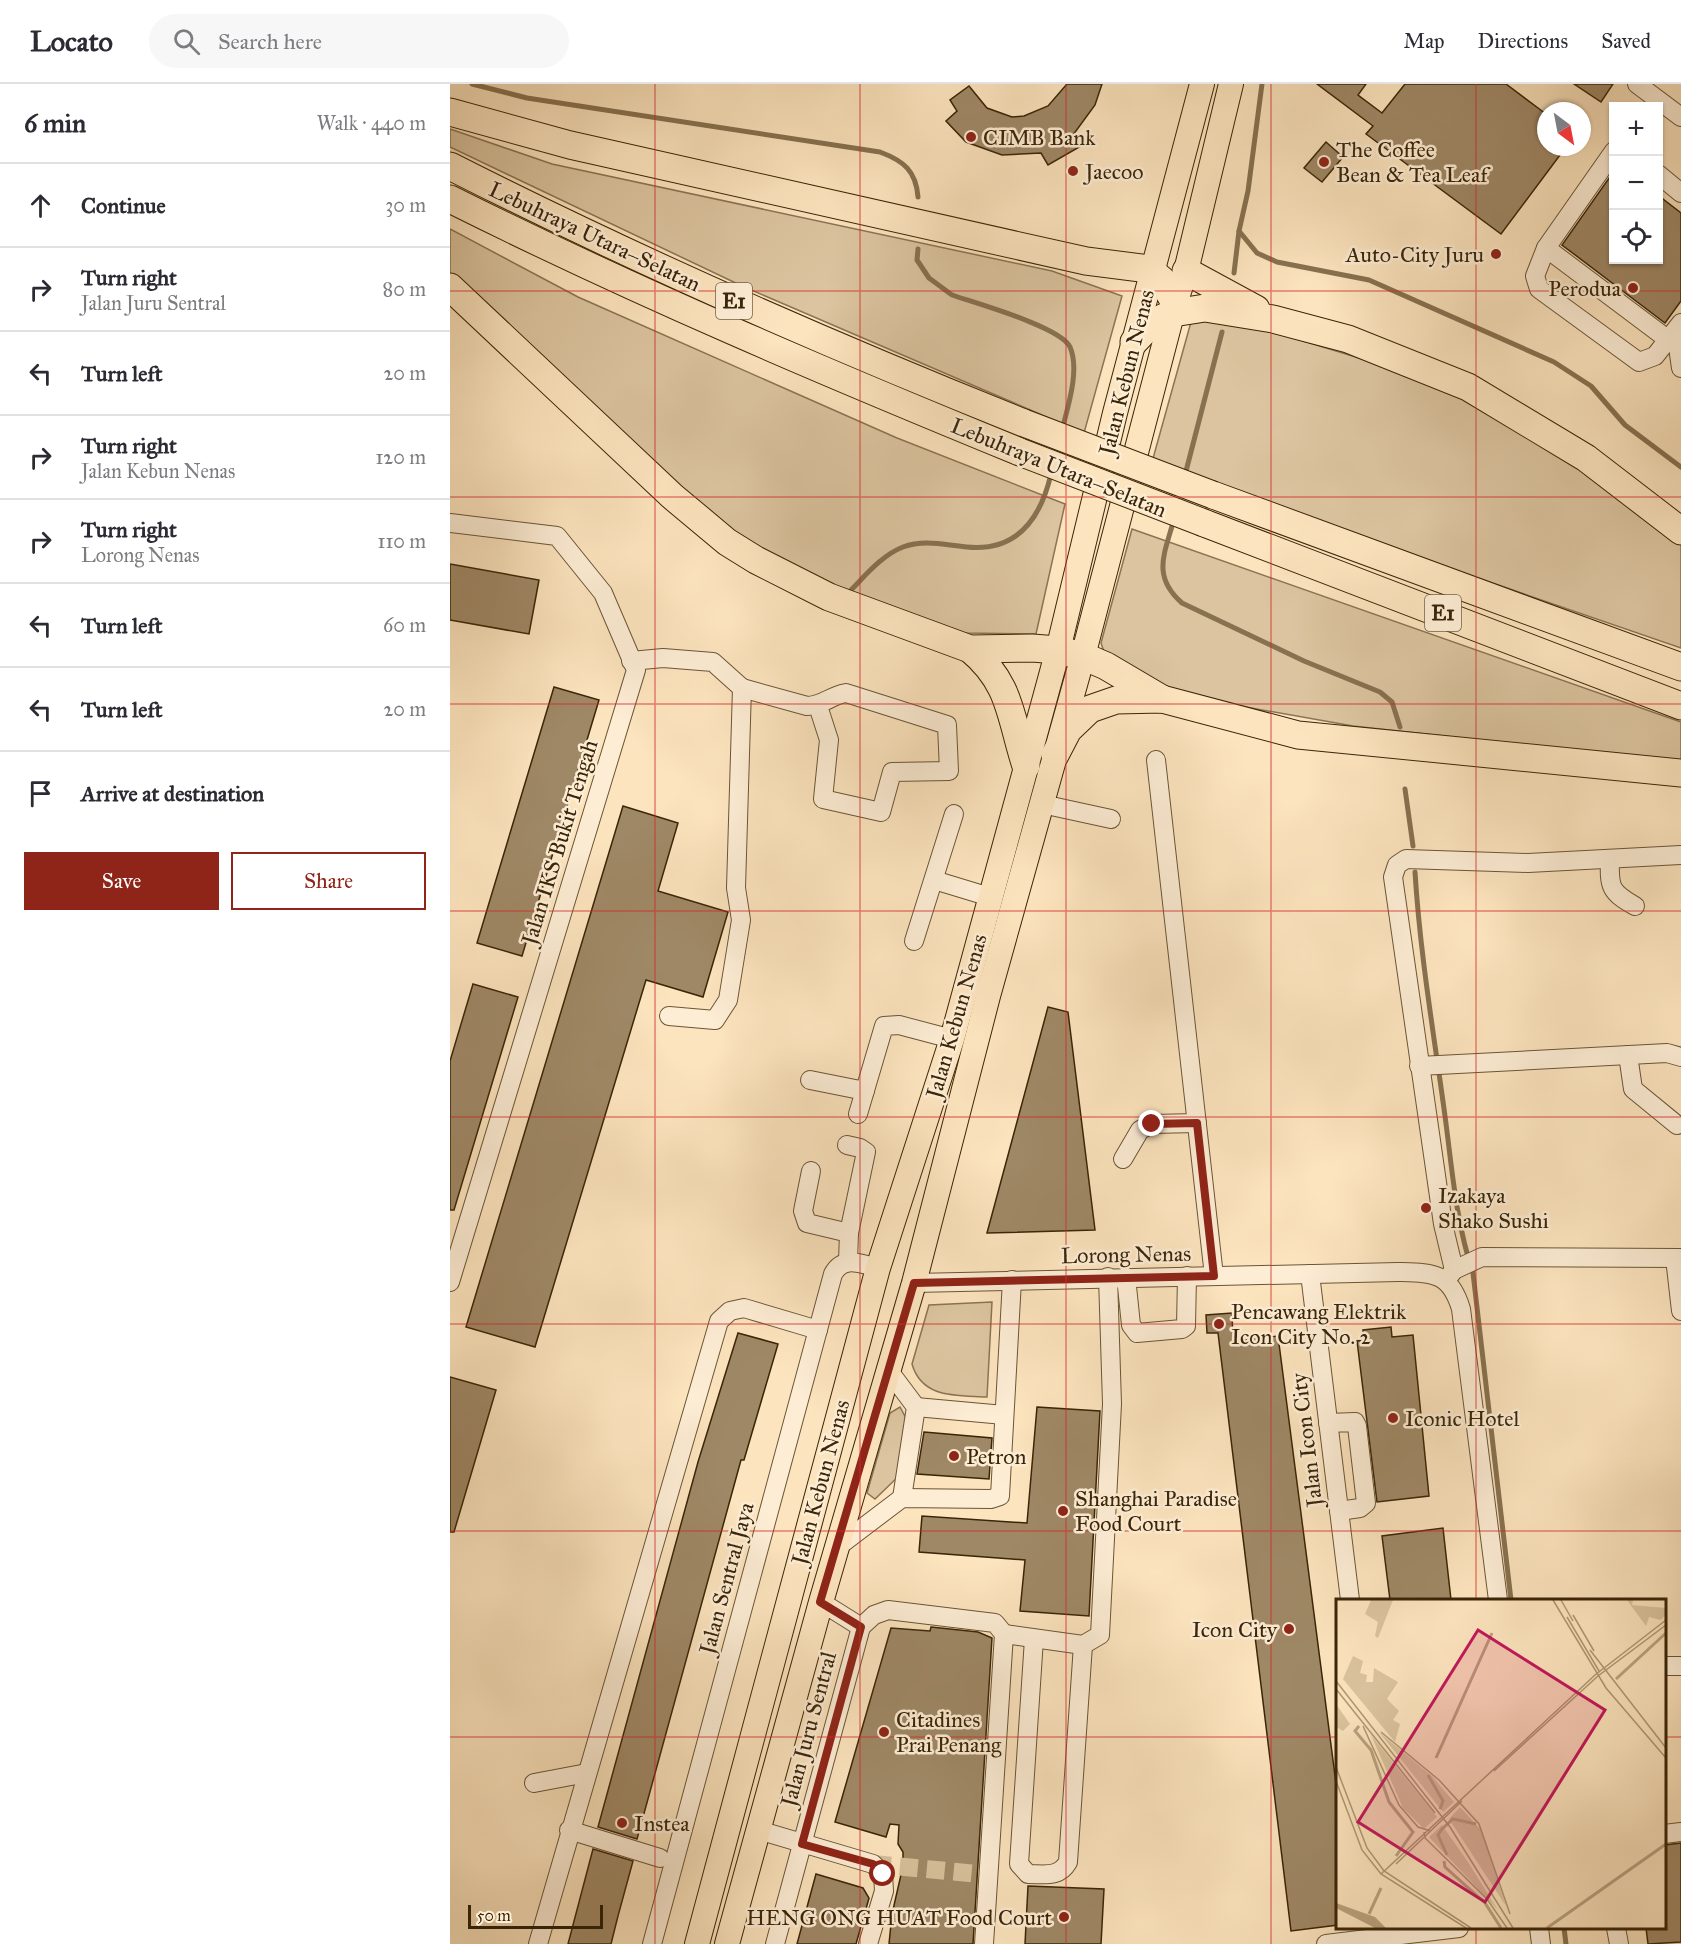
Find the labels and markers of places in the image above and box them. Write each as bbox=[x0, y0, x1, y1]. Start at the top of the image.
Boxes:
place label: CIMB Bank bbox=[983, 124, 1096, 151]
marker: CIMB Bank bbox=[964, 130, 978, 144]
place label: The Coffee Bean & Tea Leaf bbox=[1336, 136, 1491, 188]
marker: The Coffee Bean & Tea Leaf bbox=[1317, 155, 1331, 169]
place label: Jaecoo bbox=[1083, 158, 1144, 185]
marker: Jaecoo bbox=[1066, 164, 1080, 178]
place label: Auto-City Juru bbox=[1345, 241, 1484, 268]
marker: Auto-City Juru bbox=[1489, 247, 1503, 261]
place label: Perodua bbox=[1548, 275, 1622, 302]
marker: Perodua bbox=[1626, 281, 1640, 295]
place label: Izakaya Shako Sushi bbox=[1438, 1182, 1549, 1234]
marker: Izakaya Shako Sushi bbox=[1419, 1201, 1433, 1215]
place label: Pencawang Elektrik Icon City No. 2 bbox=[1231, 1298, 1407, 1350]
marker: Pencawang Elektrik Icon City No. 2 bbox=[1212, 1317, 1226, 1331]
place label: Iconic Hotel bbox=[1405, 1405, 1519, 1432]
marker: Iconic Hotel bbox=[1386, 1411, 1400, 1425]
place label: Petron bbox=[966, 1443, 1026, 1470]
marker: Petron bbox=[947, 1449, 961, 1463]
place label: Shanghai Paradise Food Court bbox=[1075, 1485, 1237, 1537]
marker: Shanghai Paradise Food Court bbox=[1056, 1504, 1070, 1518]
place label: Icon City bbox=[1192, 1616, 1278, 1643]
marker: Icon City bbox=[1282, 1622, 1296, 1636]
place label: Citadines Prai Penang bbox=[896, 1706, 1002, 1758]
marker: Citadines Prai Penang bbox=[877, 1725, 891, 1739]
place label: Instea bbox=[634, 1810, 690, 1837]
marker: Instea bbox=[615, 1816, 629, 1830]
place label: HENG ONG HUAT Food Court bbox=[746, 1904, 1052, 1931]
marker: HENG ONG HUAT Food Court bbox=[1057, 1910, 1071, 1924]

